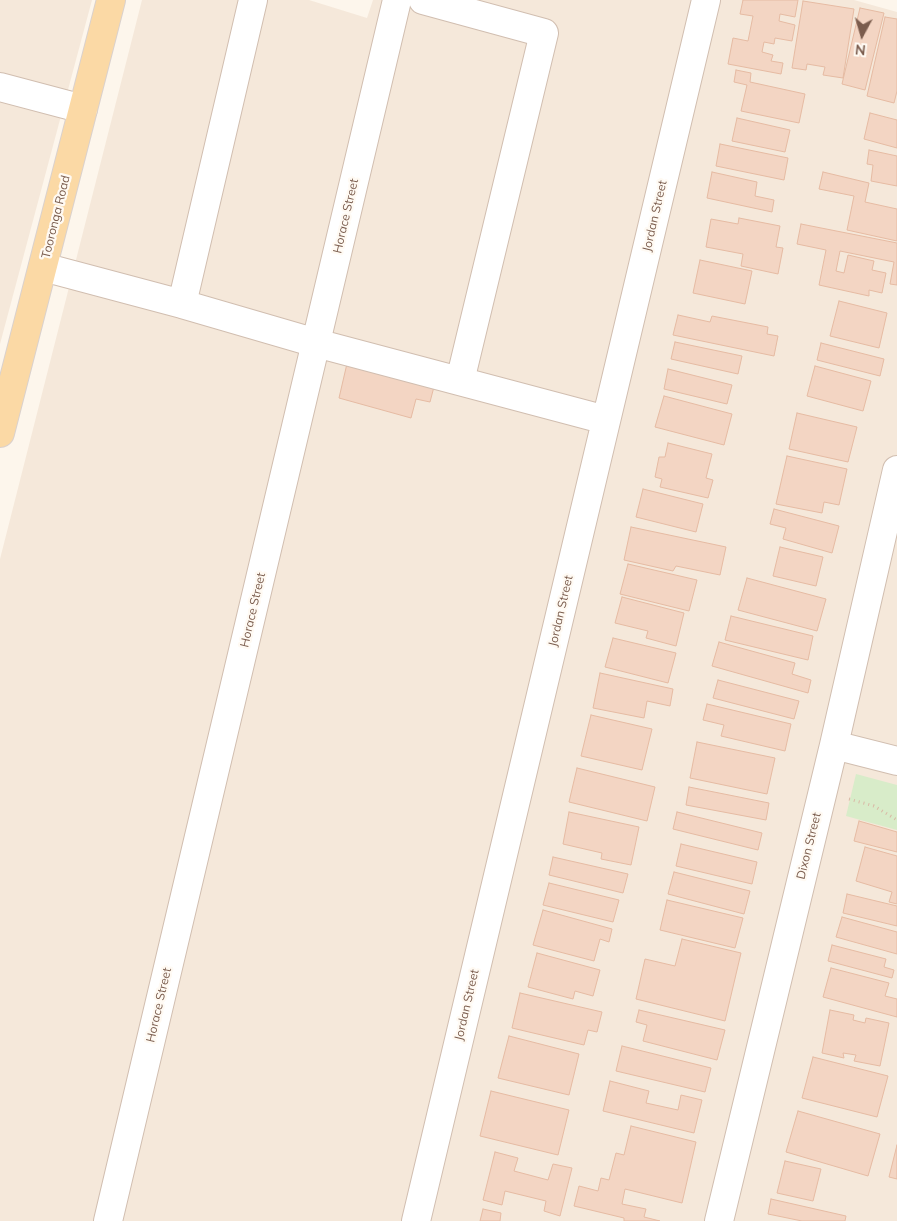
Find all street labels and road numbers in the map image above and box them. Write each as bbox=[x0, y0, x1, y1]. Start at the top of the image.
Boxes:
street label: Tooronga Road bbox=[39, 174, 73, 260]
street label: Horace Street bbox=[330, 177, 362, 255]
street label: Jordan Street bbox=[640, 179, 670, 253]
street label: Horace Street bbox=[237, 571, 269, 649]
street label: Jordan Street bbox=[546, 574, 576, 648]
street label: Dixon Street bbox=[794, 811, 824, 881]
street label: Horace Street bbox=[143, 966, 175, 1044]
street label: Jordan Street bbox=[452, 968, 482, 1042]

